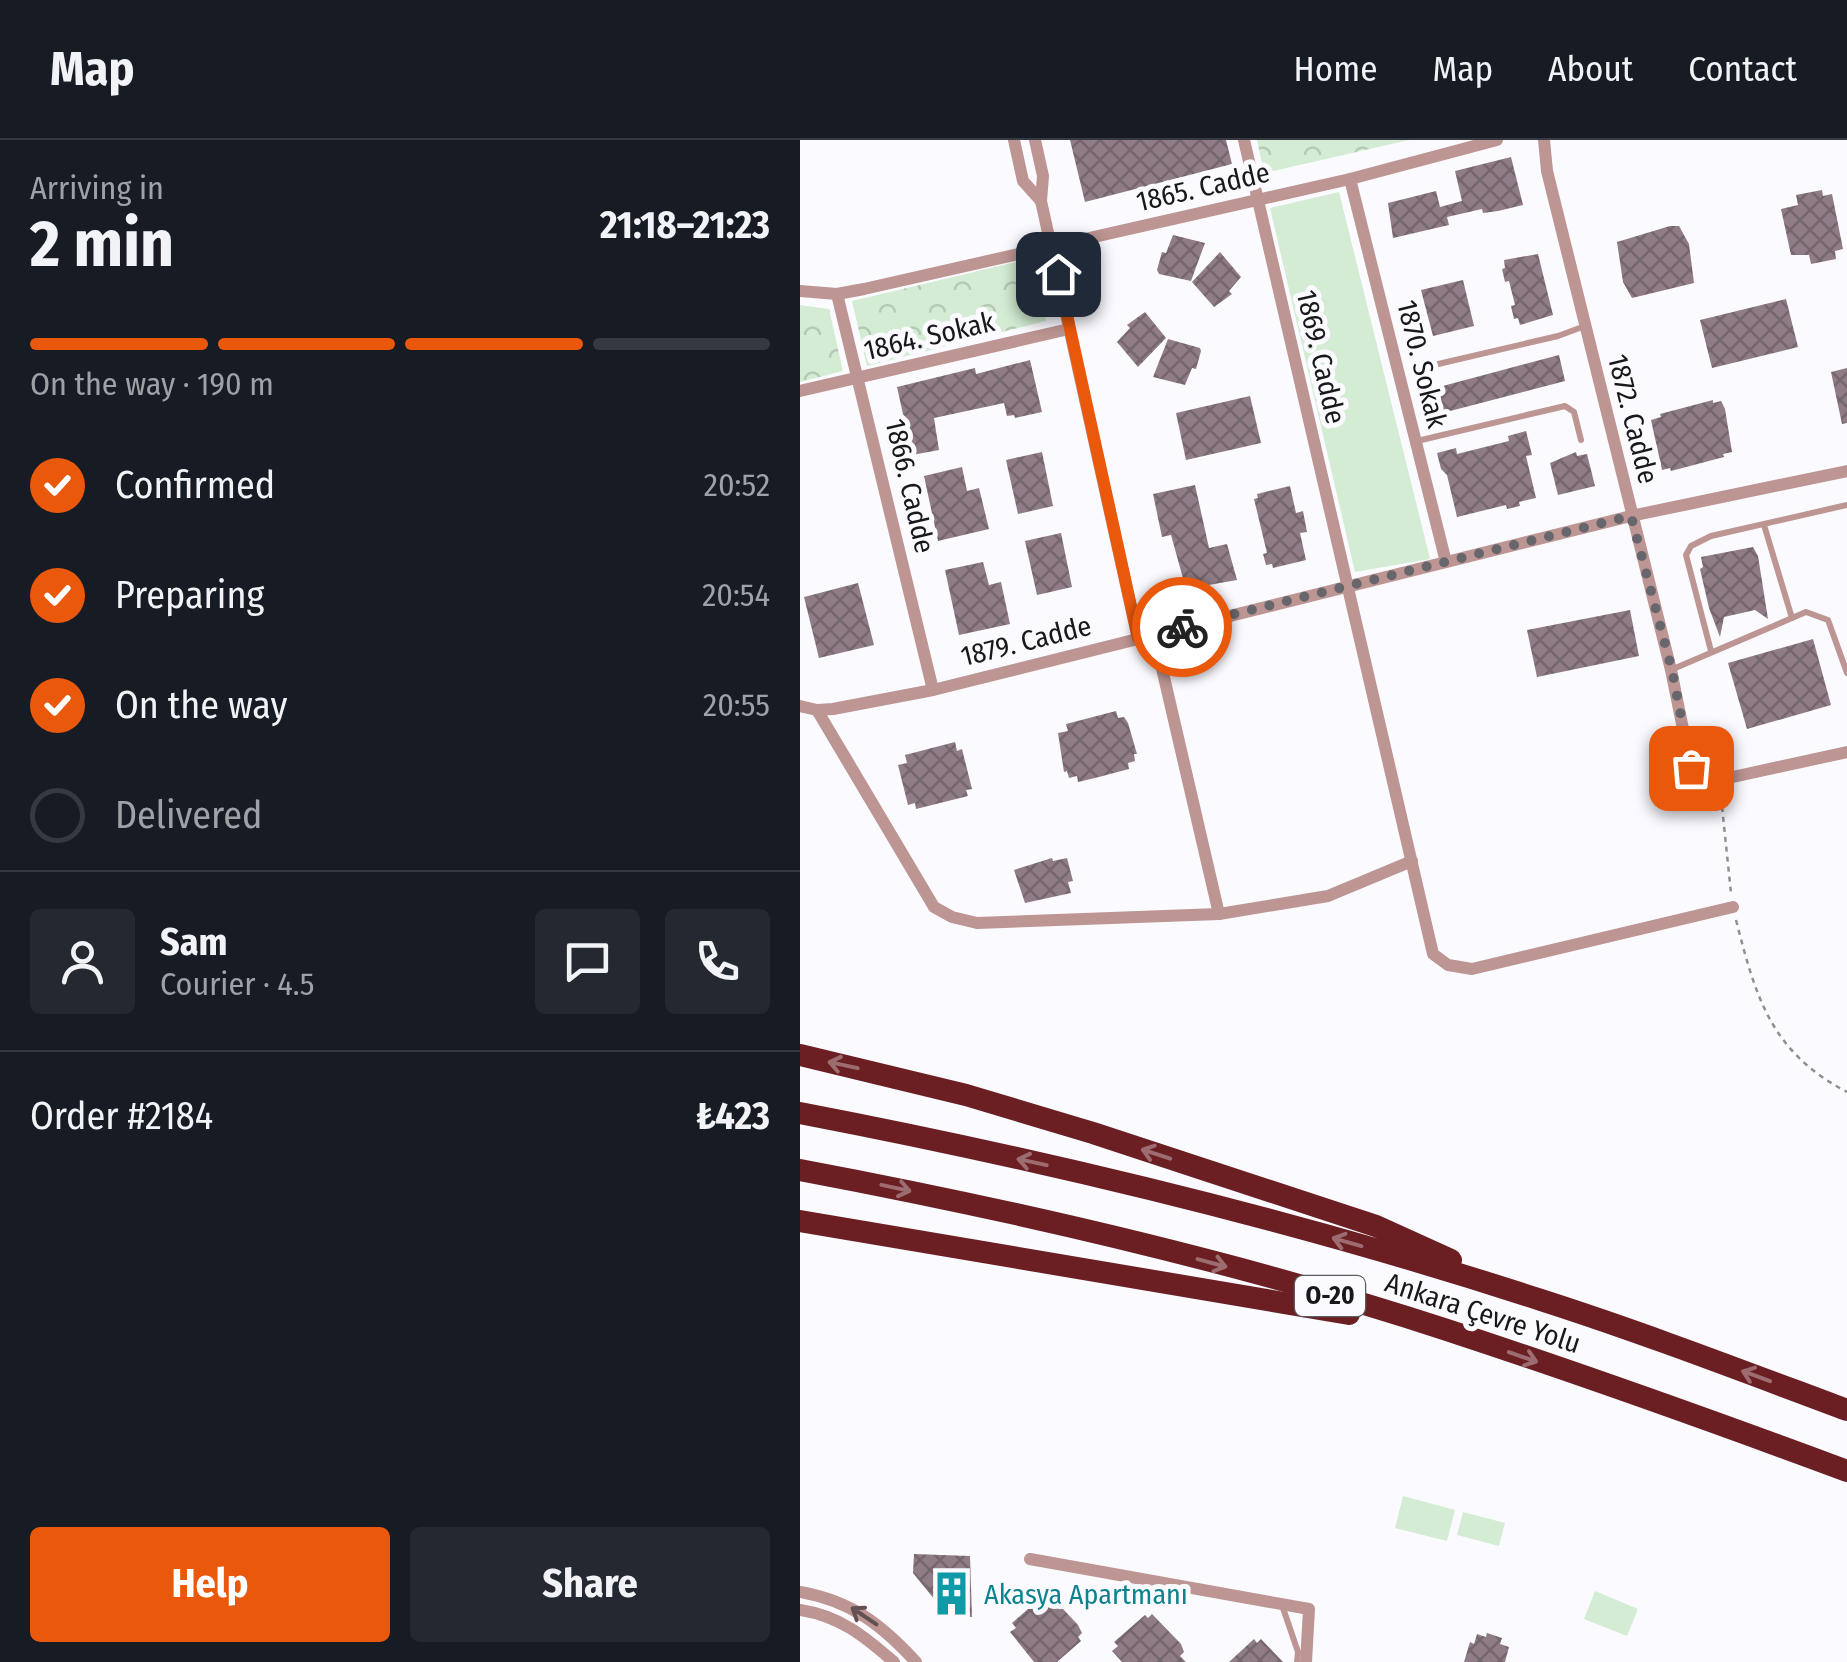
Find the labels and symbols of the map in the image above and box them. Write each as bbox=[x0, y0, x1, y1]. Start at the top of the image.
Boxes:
street label: 1865. Cadde bbox=[1133, 156, 1273, 218]
pin bbox=[1016, 232, 1101, 317]
street label: 1869. Cadde bbox=[1290, 287, 1352, 427]
street label: 1870. Sokak bbox=[1390, 297, 1454, 432]
street label: 1864. Sokak bbox=[861, 305, 998, 367]
street label: 1872. Cadde bbox=[1601, 351, 1665, 487]
street label: 1866. Cadde bbox=[879, 416, 941, 556]
courier bbox=[1132, 577, 1232, 677]
street label: 1879. Cadde bbox=[957, 609, 1095, 673]
pin bbox=[1649, 726, 1734, 811]
one-way arrow bbox=[828, 1055, 860, 1073]
one-way arrow bbox=[1140, 1143, 1172, 1161]
one-way arrow bbox=[1017, 1152, 1049, 1170]
one-way arrow bbox=[879, 1180, 911, 1199]
one-way arrow bbox=[1332, 1232, 1363, 1250]
one-way arrow bbox=[1196, 1255, 1227, 1274]
street label: Ankara Çevre Yolu bbox=[1381, 1266, 1585, 1360]
road number: O-20 bbox=[1295, 1276, 1365, 1316]
one-way arrow bbox=[1507, 1349, 1539, 1367]
one-way arrow bbox=[1741, 1366, 1772, 1384]
building icon: Akasya Apartmanı bbox=[927, 1570, 975, 1618]
place label: Akasya Apartmanı bbox=[984, 1578, 1188, 1611]
one-way arrow bbox=[850, 1606, 878, 1627]

